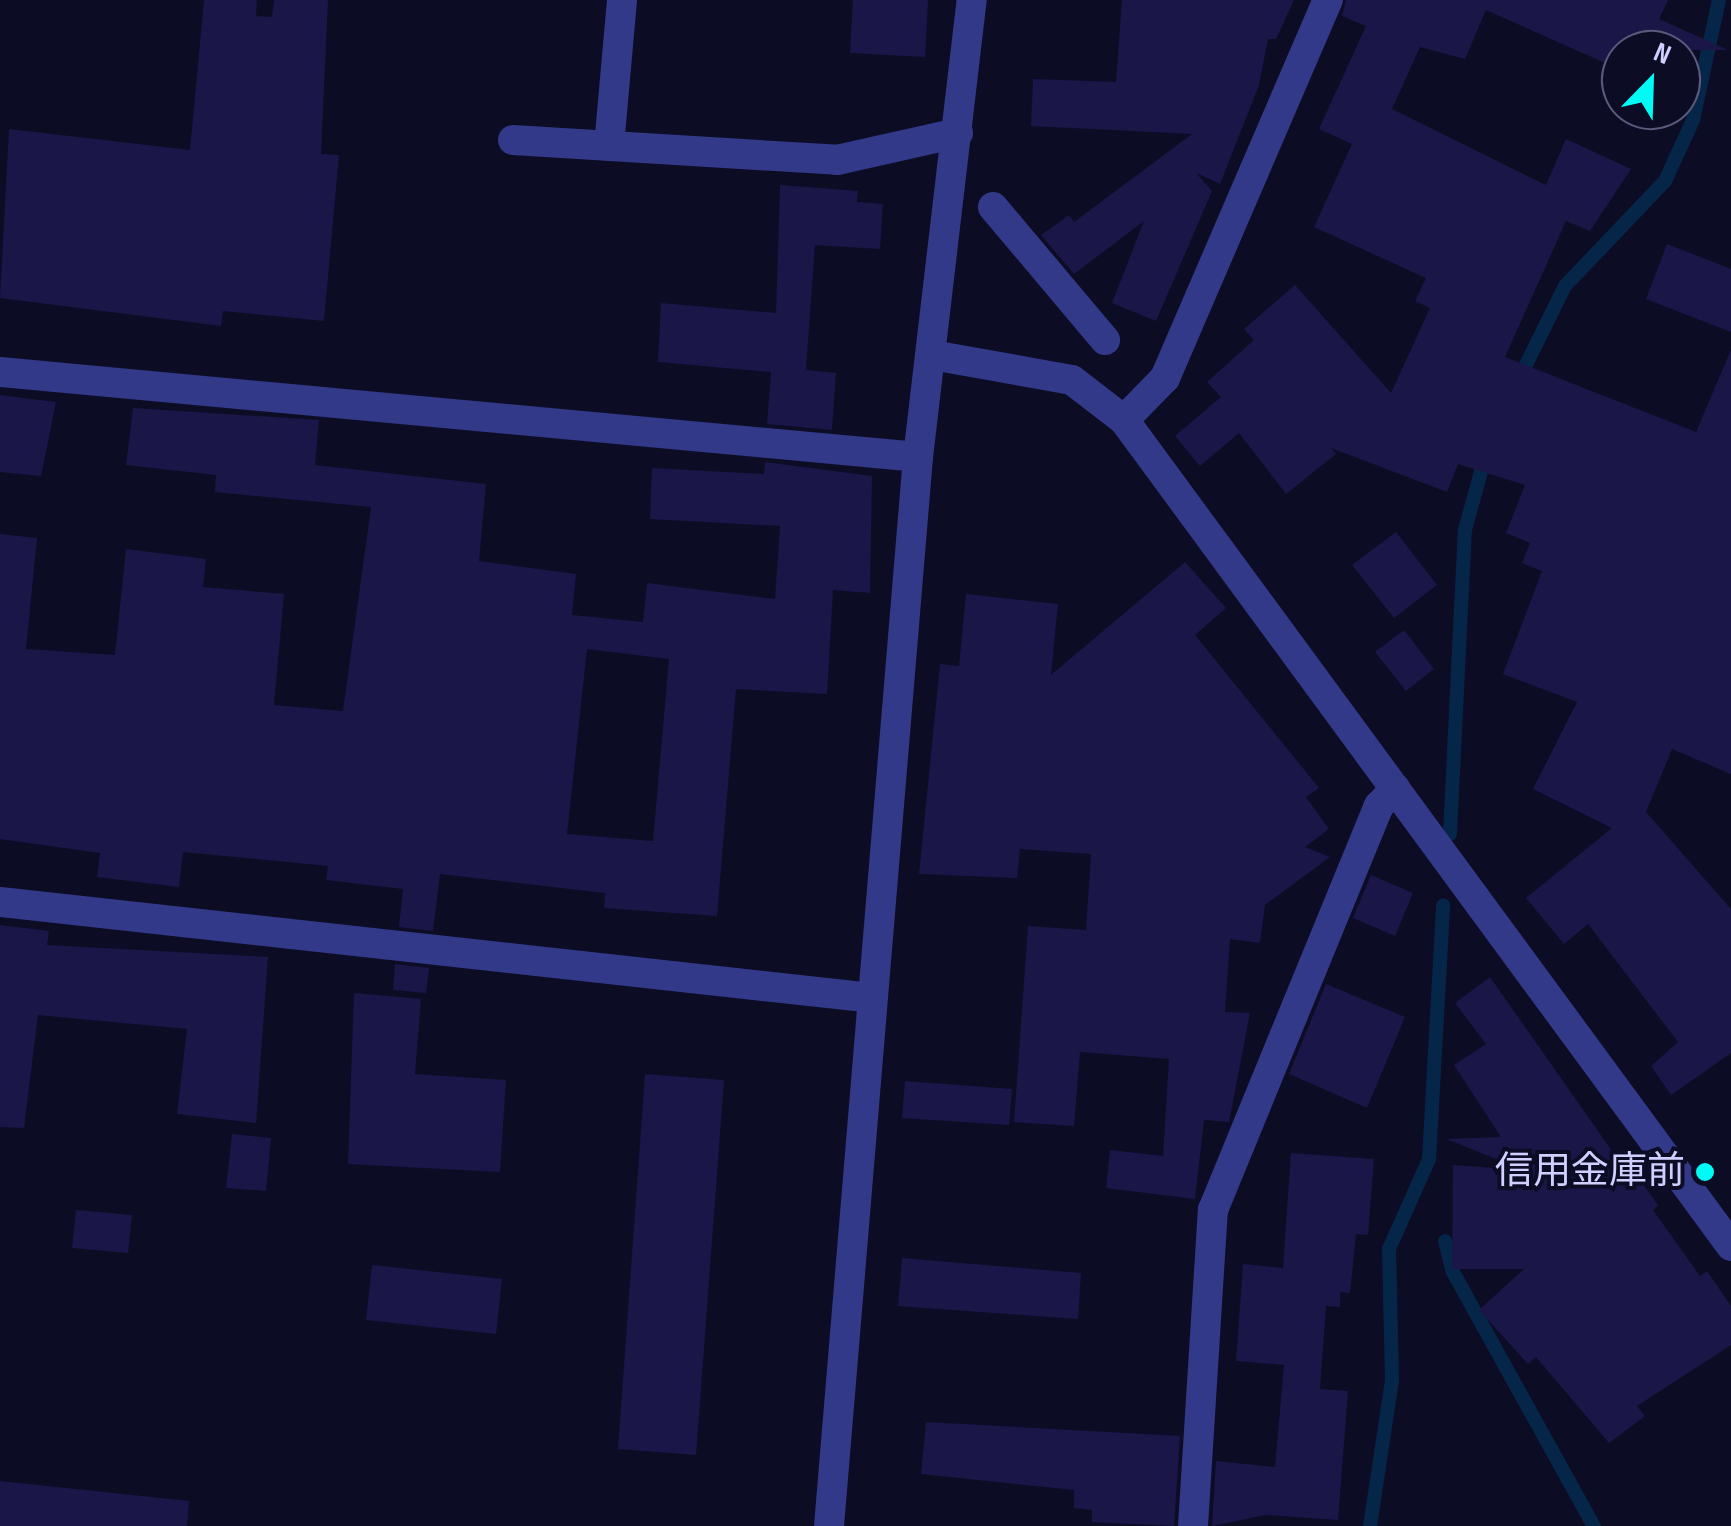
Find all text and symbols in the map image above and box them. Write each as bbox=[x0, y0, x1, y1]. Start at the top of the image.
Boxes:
north arrow bbox=[1601, 30, 1701, 130]
text: N bbox=[1649, 36, 1675, 72]
place label: 信用金庫前 bbox=[1495, 1149, 1685, 1195]
marker: 信用金庫前 bbox=[1694, 1161, 1716, 1183]

